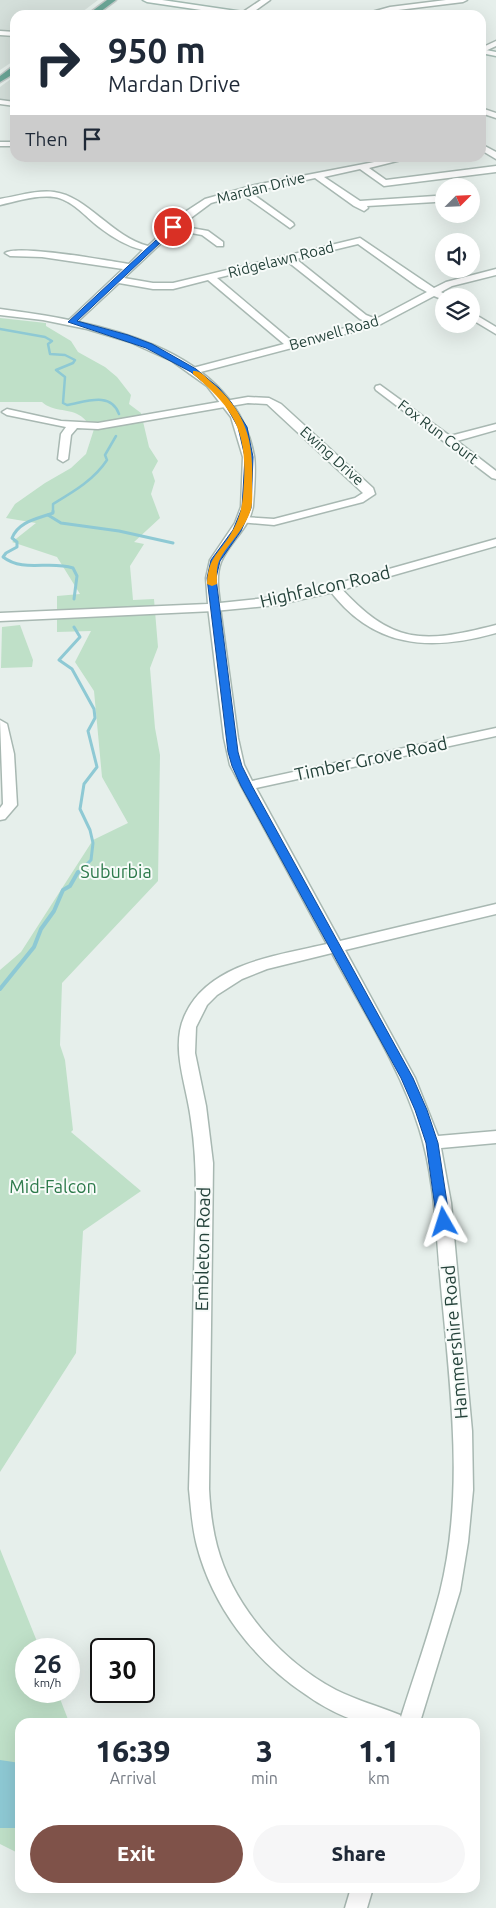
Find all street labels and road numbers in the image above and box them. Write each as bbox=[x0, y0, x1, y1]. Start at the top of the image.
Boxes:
street label: Mardan Drive bbox=[215, 168, 307, 207]
street label: Ridgelawn Road bbox=[226, 238, 336, 281]
street label: Benwell Road bbox=[287, 312, 380, 353]
street label: Fox Run Court bbox=[395, 396, 482, 467]
street label: Ewing Drive bbox=[297, 423, 368, 489]
street label: Highfalcon Road bbox=[258, 561, 392, 611]
street label: Timber Grove Road bbox=[293, 732, 449, 784]
street label: Embleton Road bbox=[191, 1187, 213, 1311]
street label: Hammershire Road bbox=[437, 1264, 471, 1420]

